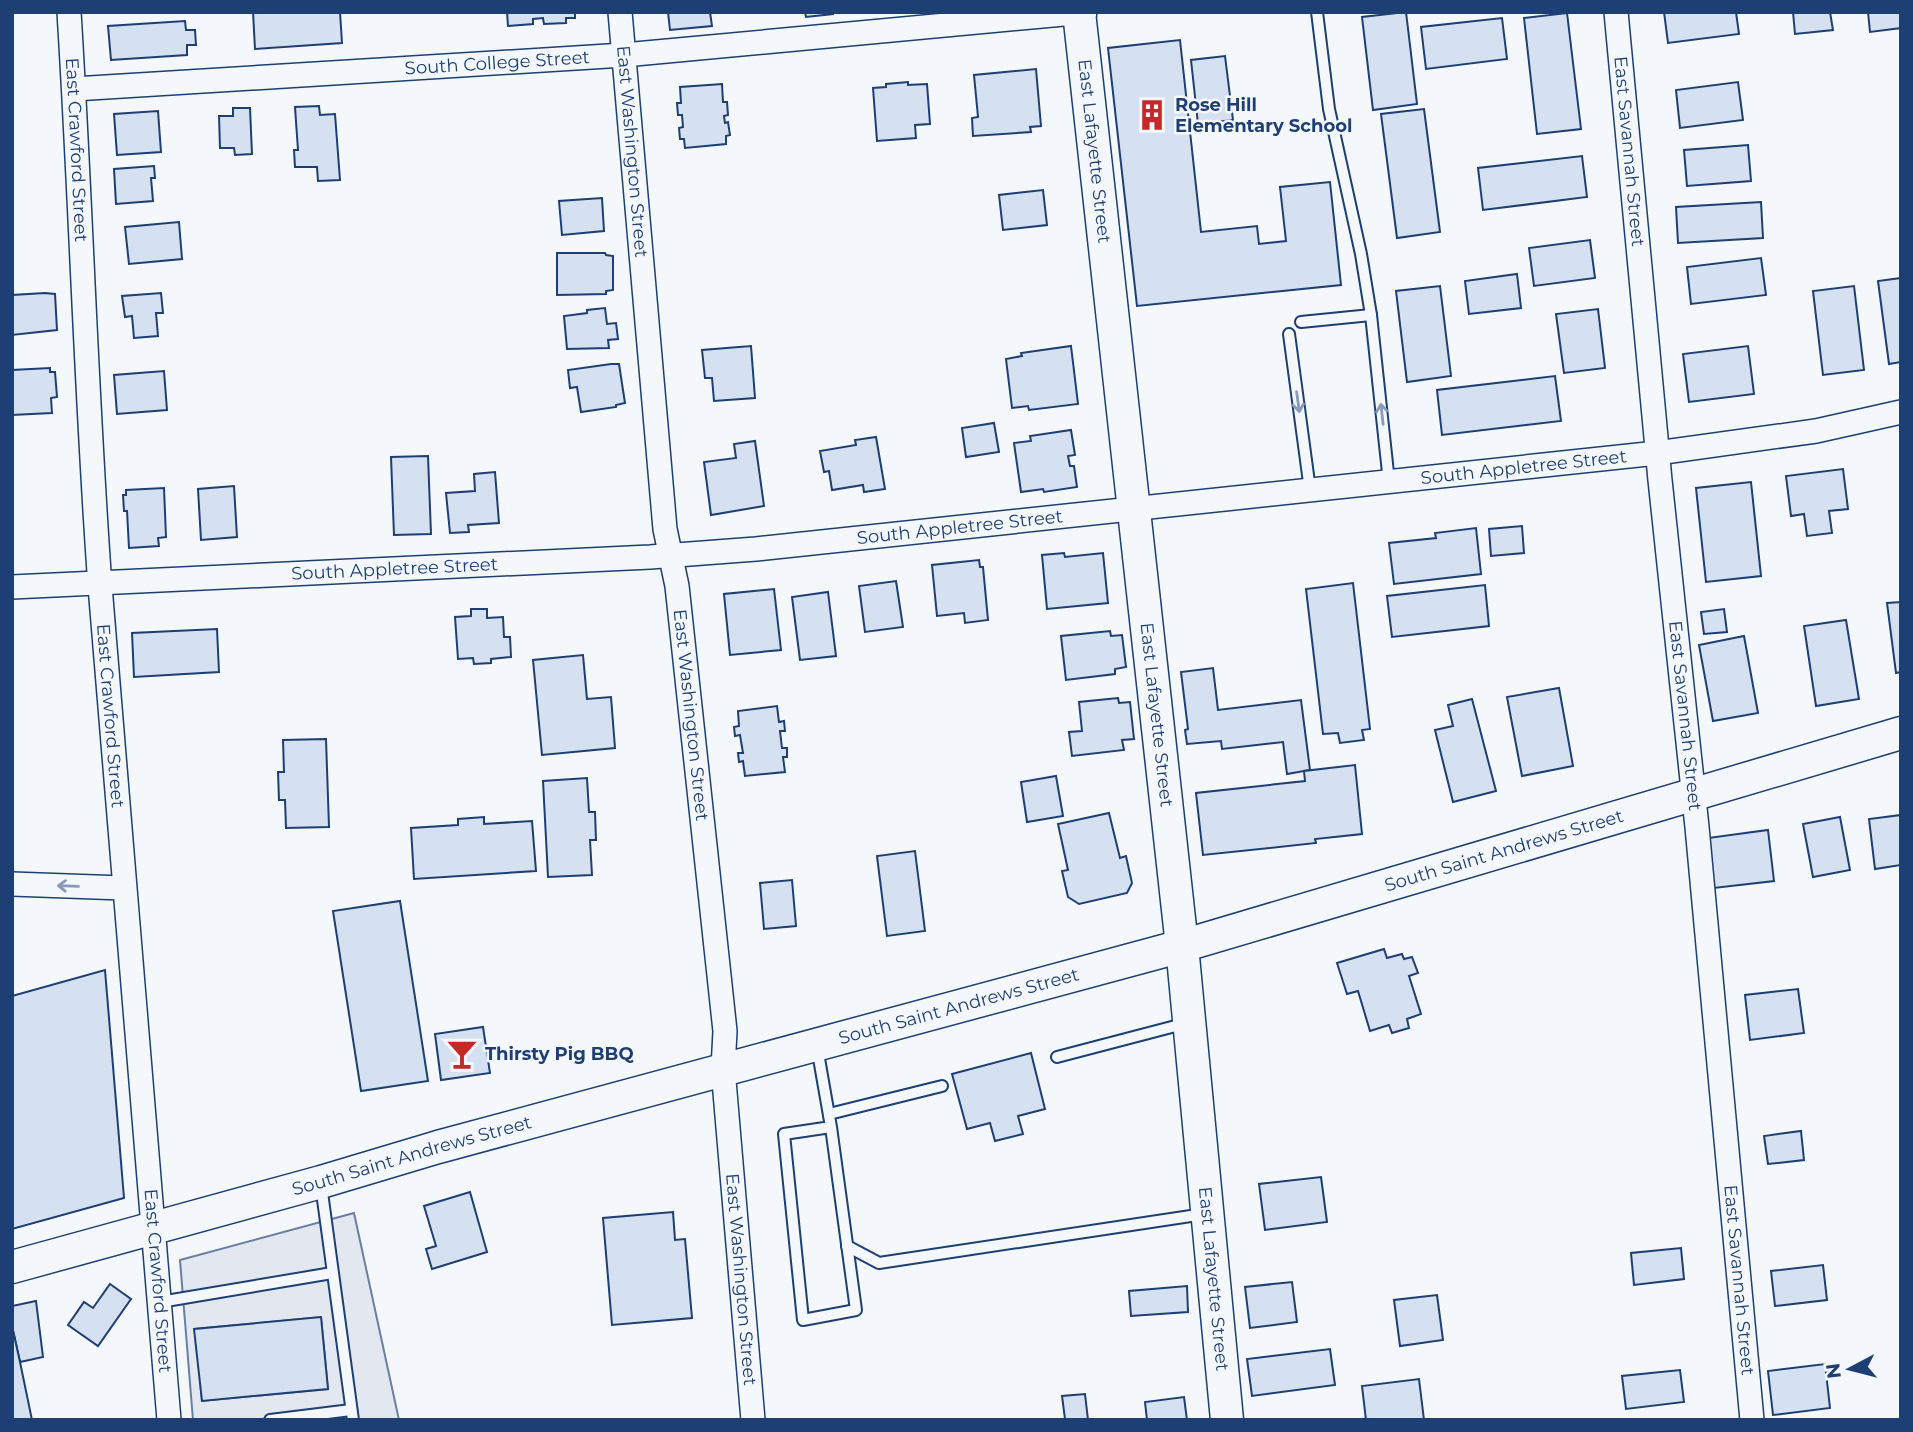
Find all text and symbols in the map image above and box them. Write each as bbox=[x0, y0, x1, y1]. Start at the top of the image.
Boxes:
street label: East Washington Street bbox=[612, 44, 652, 258]
street label: South College Street bbox=[404, 46, 590, 80]
street label: East Savannah Street bbox=[1609, 55, 1649, 248]
street label: East Crawford Street bbox=[61, 57, 92, 242]
street label: East Lafayette Street bbox=[1073, 58, 1115, 244]
place label: Rose Hill Elementary School bbox=[1175, 94, 1352, 137]
building icon: Rose Hill Elementary School bbox=[1135, 98, 1169, 132]
one-way arrow bbox=[1292, 390, 1305, 413]
one-way arrow bbox=[1375, 403, 1388, 426]
street label: South Appletree Street bbox=[1420, 445, 1628, 489]
street label: South Appletree Street bbox=[856, 505, 1064, 549]
street label: South Appletree Street bbox=[291, 553, 498, 585]
street label: East Washington Street bbox=[669, 608, 713, 822]
street label: East Savannah Street bbox=[1664, 619, 1706, 812]
street label: East Lafayette Street bbox=[1135, 621, 1178, 808]
street label: East Crawford Street bbox=[92, 623, 129, 809]
street label: South Saint Andrews Street bbox=[1382, 805, 1626, 896]
one-way arrow bbox=[56, 879, 79, 892]
street label: South Saint Andrews Street bbox=[836, 963, 1081, 1049]
bar icon: Thirsty Pig BBQ bbox=[445, 1037, 479, 1071]
place label: Thirsty Pig BBQ bbox=[485, 1043, 634, 1065]
street label: South Saint Andrews Street bbox=[290, 1111, 534, 1200]
street label: East Washington Street bbox=[721, 1172, 761, 1386]
street label: East Savannah Street bbox=[1719, 1184, 1759, 1376]
street label: East Lafayette Street bbox=[1194, 1186, 1233, 1372]
street label: East Crawford Street bbox=[139, 1188, 176, 1374]
north arrow bbox=[1815, 1334, 1885, 1404]
text: N bbox=[1821, 1362, 1846, 1380]

